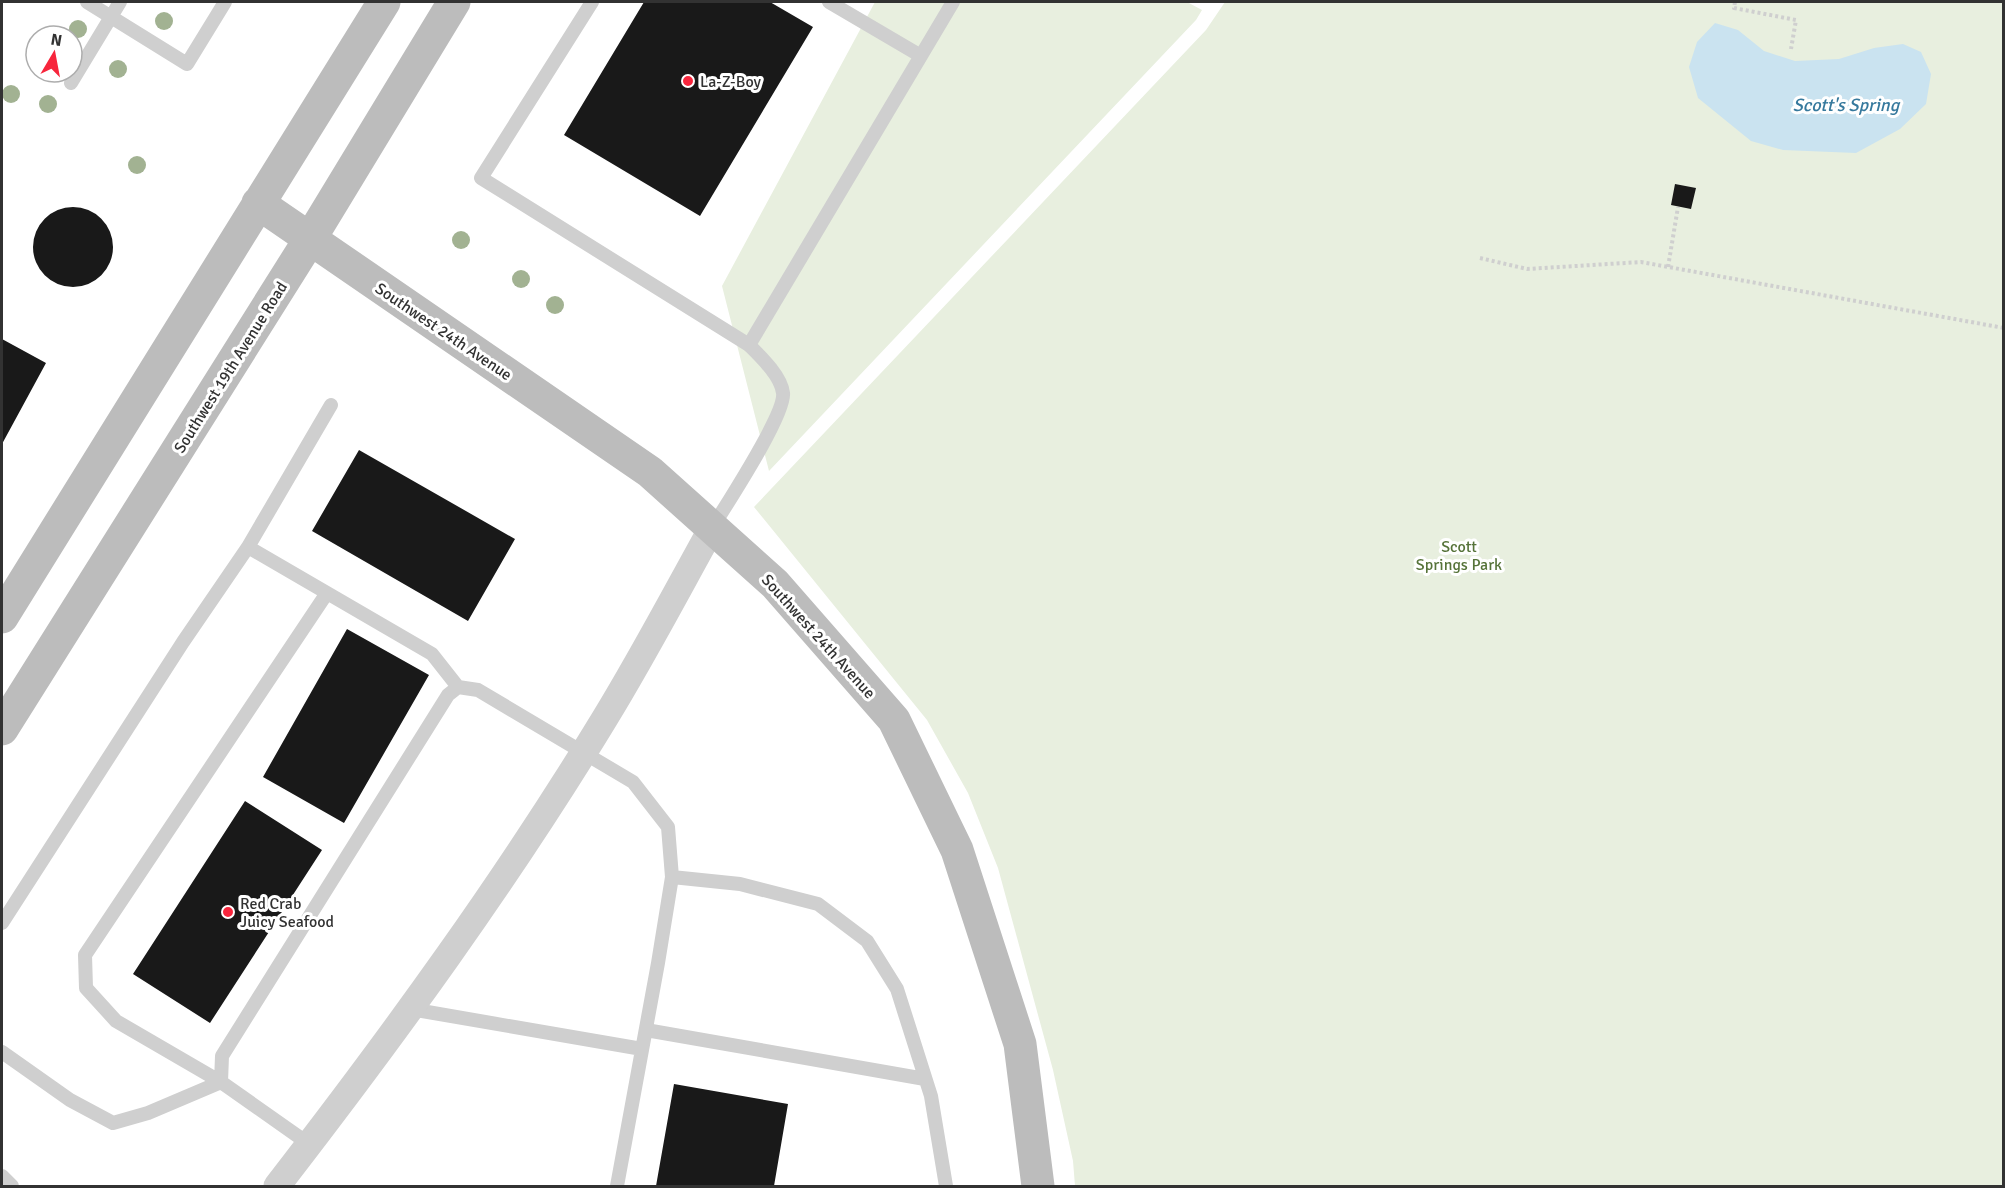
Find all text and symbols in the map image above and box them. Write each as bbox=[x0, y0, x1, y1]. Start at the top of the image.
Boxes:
north arrow bbox=[24, 24, 84, 84]
text: N bbox=[49, 29, 64, 51]
place label: La-Z-Boy bbox=[700, 72, 761, 92]
marker: La-Z-Boy bbox=[681, 74, 695, 88]
water label: Scott's Spring bbox=[1793, 94, 1901, 116]
street label: Southwest 19th Avenue Road bbox=[170, 278, 292, 457]
street label: Southwest 24th Avenue bbox=[371, 279, 516, 385]
park label: Scott Springs Park bbox=[1416, 537, 1502, 575]
street label: Southwest 24th Avenue bbox=[757, 570, 879, 703]
place label: Red Crab Juicy Seafood bbox=[240, 894, 334, 932]
marker: Red Crab Juicy Seafood bbox=[221, 905, 235, 919]

